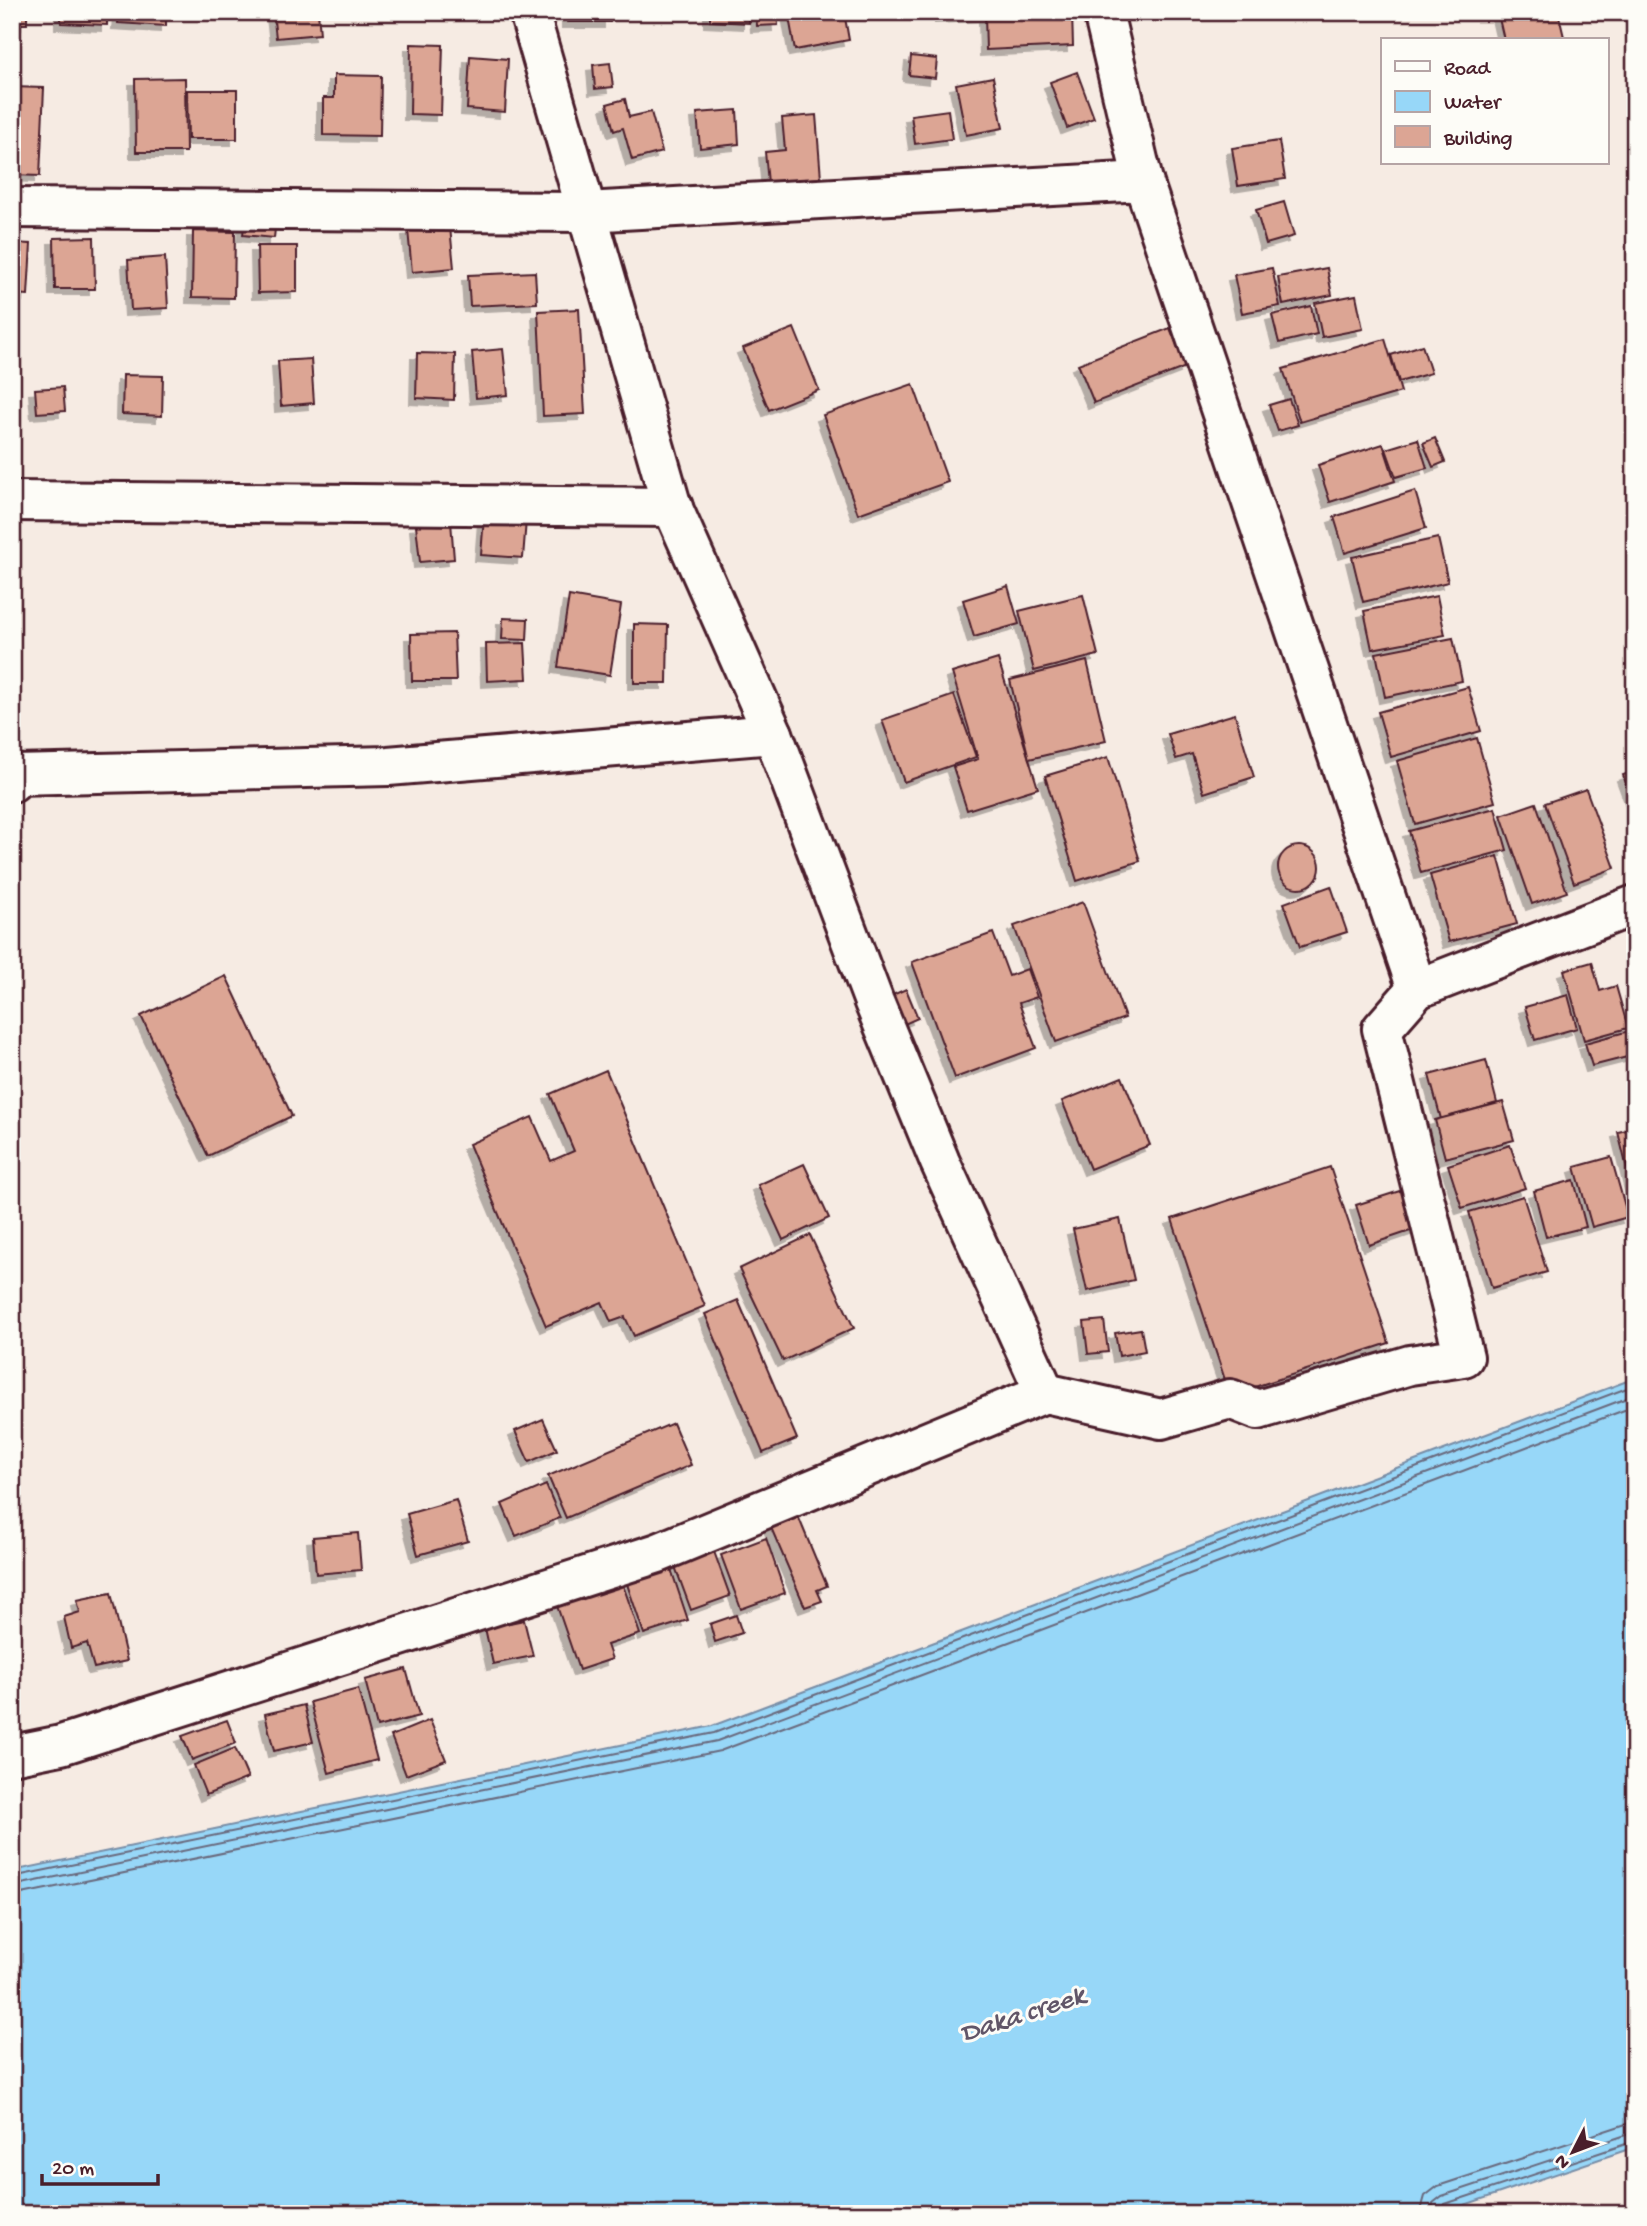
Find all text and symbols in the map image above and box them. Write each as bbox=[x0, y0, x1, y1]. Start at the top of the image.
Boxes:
legend bbox=[1381, 38, 1608, 164]
text: Road bbox=[1444, 58, 1492, 83]
text: Water bbox=[1444, 92, 1502, 117]
text: Building bbox=[1443, 128, 1513, 153]
water label: Daka creek bbox=[956, 1980, 1092, 2052]
north arrow bbox=[1538, 2118, 1608, 2188]
scale bar bbox=[42, 2142, 158, 2186]
text: N bbox=[1550, 2149, 1576, 2173]
text: 20 m bbox=[52, 2158, 94, 2183]

